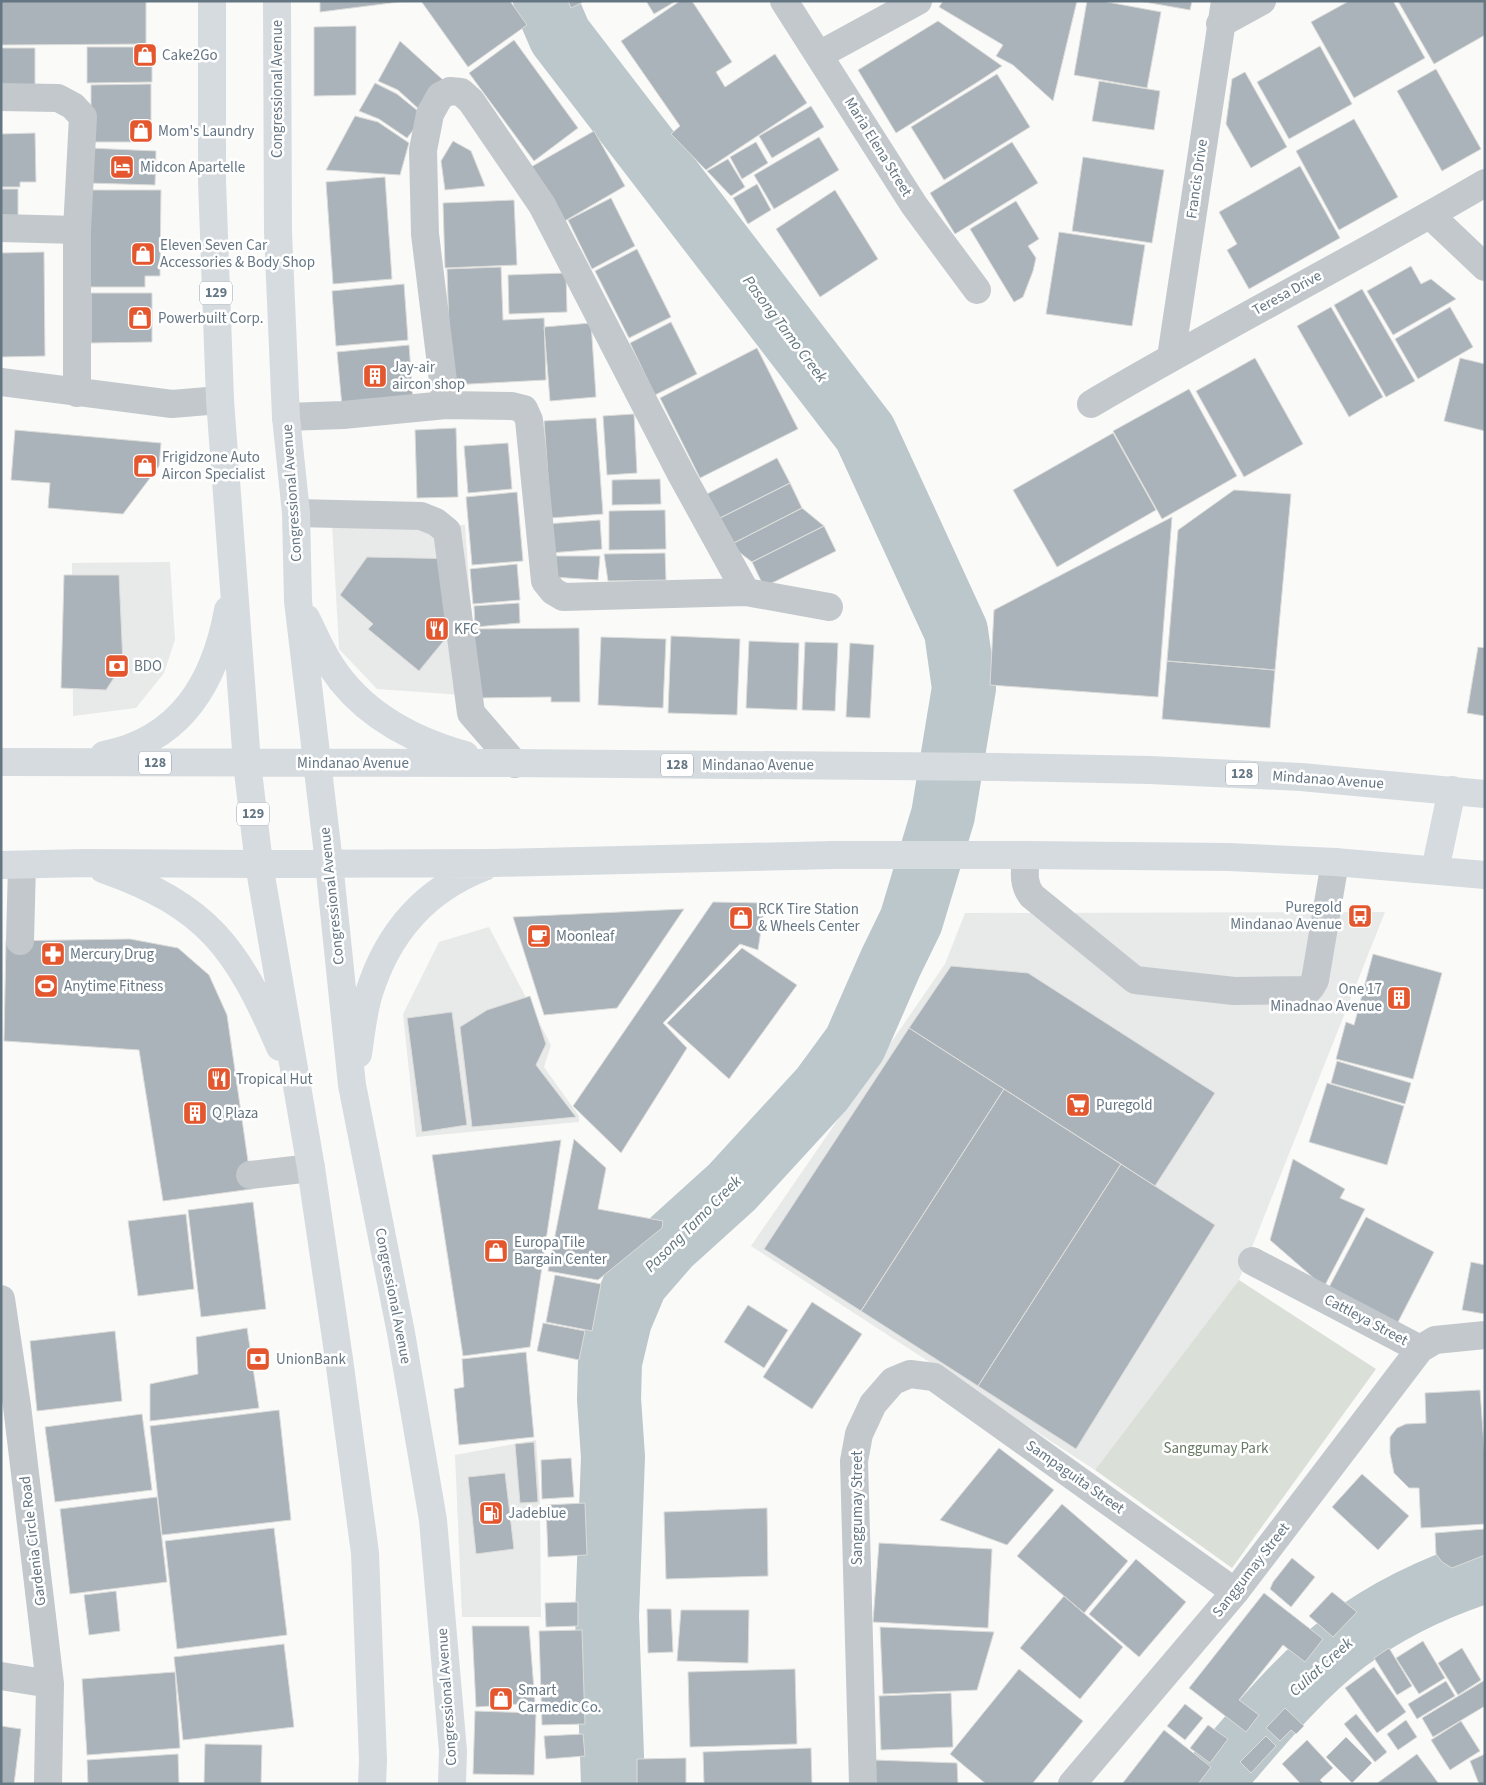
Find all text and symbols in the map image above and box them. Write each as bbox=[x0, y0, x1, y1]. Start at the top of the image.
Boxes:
street label: Congressional Avenue bbox=[267, 20, 288, 158]
shop icon: Cake2Go bbox=[132, 42, 158, 68]
place label: Cake2Go bbox=[162, 45, 218, 66]
street label: Maria Elena Street bbox=[839, 93, 917, 201]
shop icon: Mom's Laundry bbox=[128, 118, 154, 144]
place label: Mom's Laundry bbox=[158, 121, 254, 142]
street label: Francis Drive bbox=[1181, 138, 1213, 220]
hotel icon: Midcon Apartelle bbox=[109, 154, 135, 180]
place label: Midcon Apartelle bbox=[140, 157, 245, 178]
place label: Eleven Seven Car Accessories & Body Shop bbox=[160, 235, 315, 273]
shop icon: Eleven Seven Car Accessories & Body Shop bbox=[130, 241, 156, 267]
street label: Teresa Drive bbox=[1249, 265, 1325, 321]
water label: Pasong Tamo Creek bbox=[737, 271, 833, 387]
road number: 129 bbox=[200, 282, 232, 304]
shop icon: Powerbuilt Corp. bbox=[127, 305, 153, 331]
place label: Powerbuilt Corp. bbox=[158, 308, 263, 329]
place label: Jay-air aircon shop bbox=[392, 357, 465, 395]
building icon: Jay-air aircon shop bbox=[362, 363, 388, 389]
street label: Congressional Avenue bbox=[277, 423, 307, 563]
place label: Frigidzone Auto Aircon Specialist bbox=[162, 447, 265, 485]
shop icon: Frigidzone Auto Aircon Specialist bbox=[132, 453, 158, 479]
restaurant icon: KFC bbox=[424, 616, 450, 642]
place label: KFC bbox=[454, 619, 479, 640]
bank icon: BDO bbox=[104, 653, 130, 679]
place label: BDO bbox=[134, 656, 162, 677]
road number: 128 bbox=[139, 751, 171, 774]
street label: Mindanao Avenue bbox=[297, 753, 409, 774]
road number: 128 bbox=[661, 754, 693, 776]
street label: Mindanao Avenue bbox=[702, 755, 814, 776]
road number: 128 bbox=[1226, 762, 1258, 786]
street label: Mindanao Avenue bbox=[1271, 766, 1385, 794]
road number: 129 bbox=[237, 802, 269, 826]
street label: Congressional Avenue bbox=[314, 826, 350, 966]
place label: Puregold Mindanao Avenue bbox=[1230, 897, 1342, 935]
place label: RCK Tire Station & Wheels Center bbox=[758, 899, 861, 937]
bus stop icon: Puregold Mindanao Avenue bbox=[1347, 903, 1373, 929]
shop icon: RCK Tire Station & Wheels Center bbox=[728, 905, 754, 931]
cafe icon: Moonleaf bbox=[526, 923, 552, 949]
place label: Moonleaf bbox=[556, 926, 615, 947]
pharmacy icon: Mercury Drug bbox=[40, 941, 66, 967]
place label: Mercury Drug bbox=[70, 944, 155, 965]
sports icon: Anytime Fitness bbox=[33, 973, 59, 999]
place label: Anytime Fitness bbox=[64, 976, 163, 997]
place label: One 17 Minadnao Avenue bbox=[1270, 979, 1382, 1017]
building icon: One 17 Minadnao Avenue bbox=[1386, 985, 1412, 1011]
restaurant icon: Tropical Hut bbox=[206, 1066, 232, 1092]
place label: Tropical Hut bbox=[236, 1069, 313, 1090]
supermarket icon: Puregold bbox=[1065, 1092, 1091, 1118]
place label: Puregold bbox=[1096, 1095, 1153, 1116]
building icon: Q Plaza bbox=[182, 1100, 208, 1126]
place label: Q Plaza bbox=[212, 1103, 258, 1124]
water label: Pasong Tamo Creek bbox=[640, 1170, 747, 1277]
street label: Congressional Avenue bbox=[370, 1226, 416, 1366]
place label: Europa Tile Bargain Center bbox=[514, 1232, 608, 1270]
shop icon: Europa Tile Bargain Center bbox=[483, 1238, 509, 1264]
street label: Cattleya Street bbox=[1320, 1289, 1412, 1351]
bank icon: UnionBank bbox=[245, 1346, 271, 1372]
place label: UnionBank bbox=[276, 1349, 346, 1370]
street label: Sampaguita Street bbox=[1021, 1435, 1129, 1519]
park label: Sanggumay Park bbox=[1163, 1438, 1269, 1459]
street label: Sanggumay Street bbox=[847, 1451, 868, 1565]
street label: Gardenia Circle Road bbox=[15, 1475, 51, 1607]
fuel station icon: Jadeblue bbox=[478, 1500, 504, 1526]
place label: Jadeblue bbox=[508, 1503, 566, 1524]
street label: Sanggumay Street bbox=[1207, 1518, 1295, 1622]
street label: Congressional Avenue bbox=[432, 1627, 462, 1767]
water label: Culiat Creek bbox=[1284, 1632, 1358, 1702]
place label: Smart Carmedic Co. bbox=[518, 1680, 601, 1718]
shop icon: Smart Carmedic Co. bbox=[488, 1686, 514, 1712]

